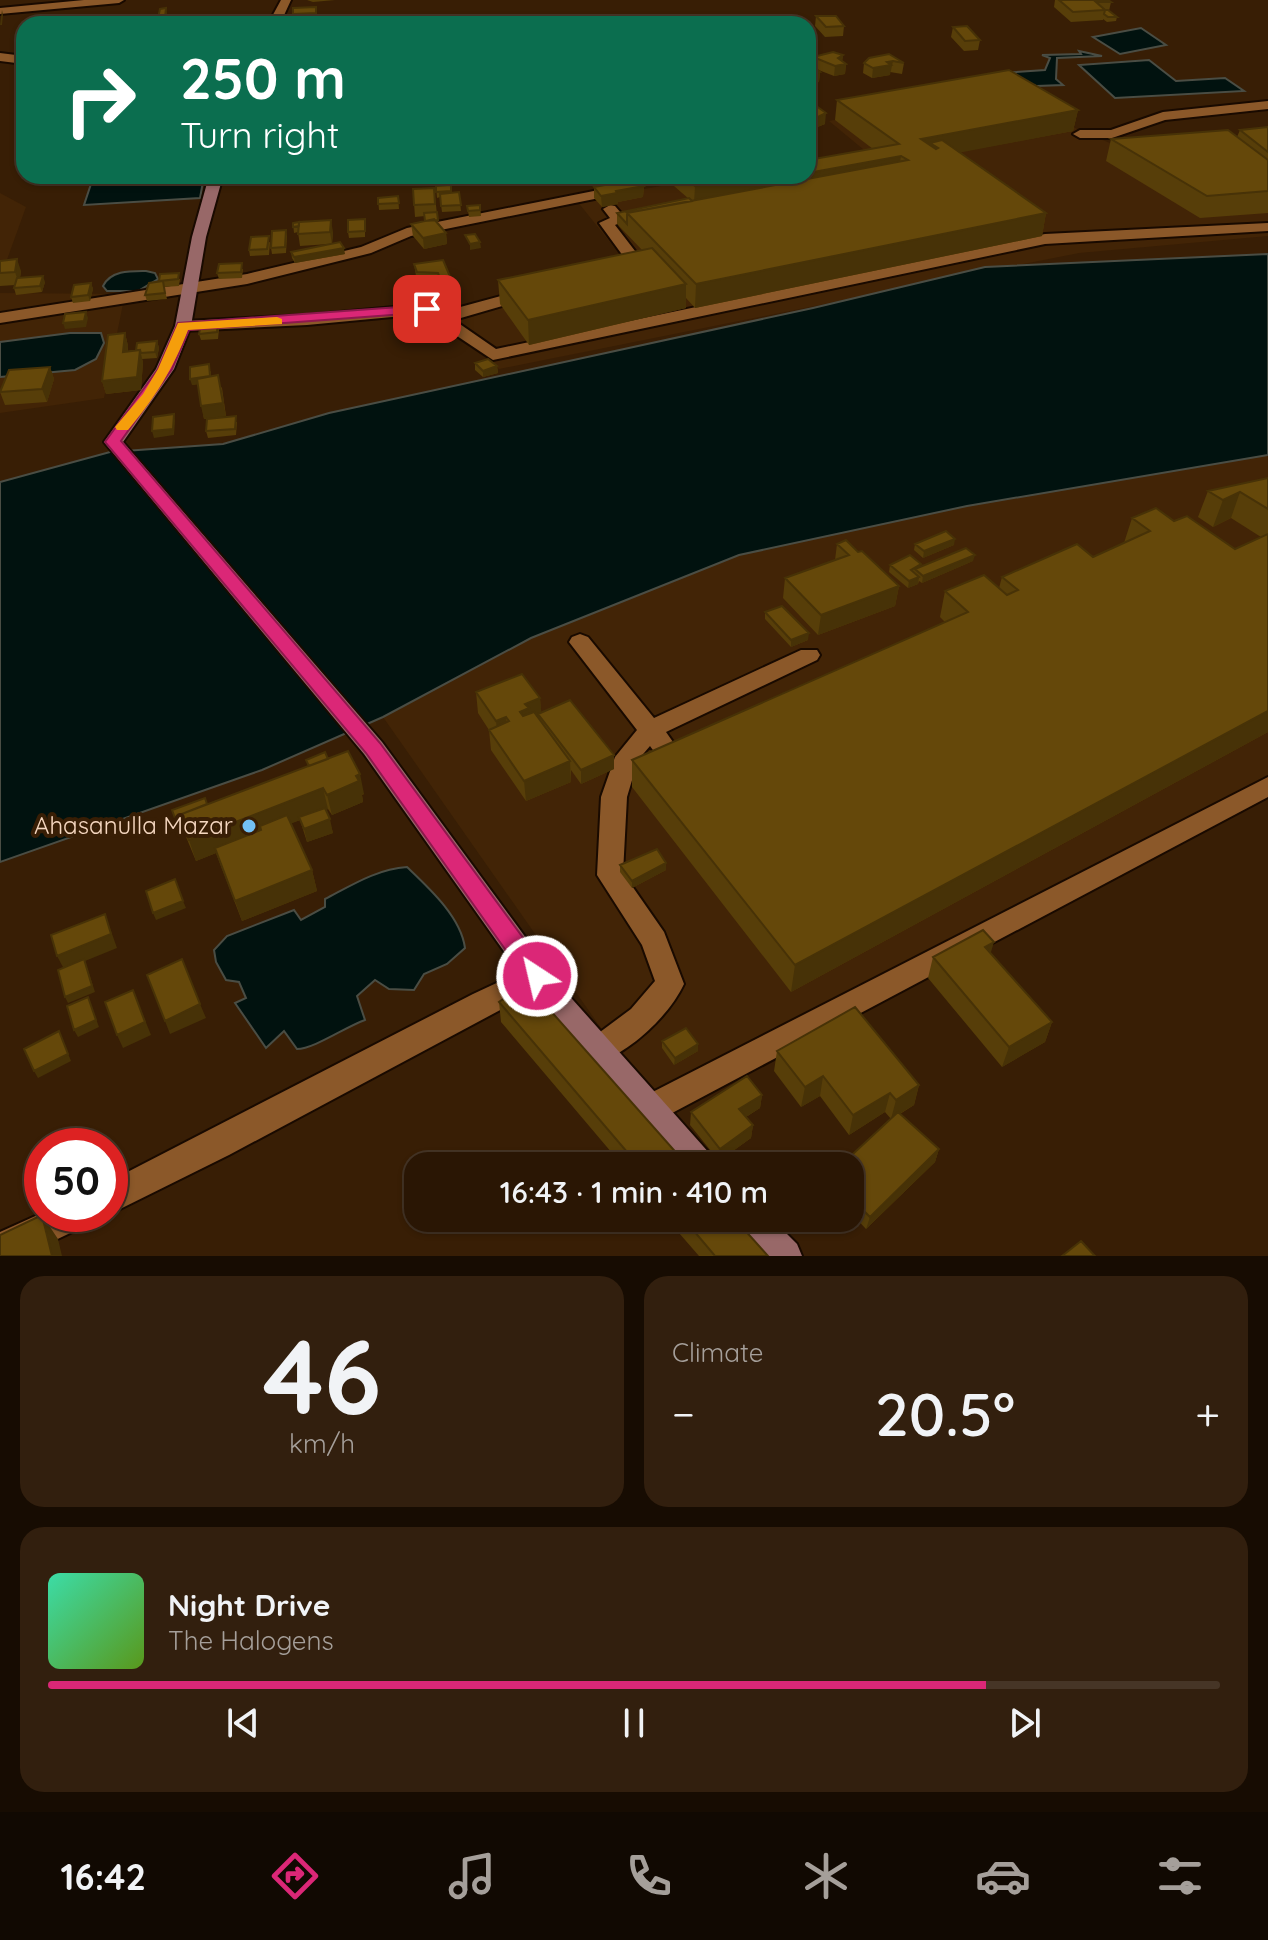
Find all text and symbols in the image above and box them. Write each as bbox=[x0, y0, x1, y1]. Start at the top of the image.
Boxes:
text: 250 m bbox=[180, 43, 346, 113]
icon: right bbox=[48, 48, 152, 152]
text: Turn right bbox=[180, 112, 339, 157]
pin bbox=[393, 275, 461, 343]
icon: arrive bbox=[405, 287, 449, 331]
place label: Ahasanulla Mazar bbox=[34, 810, 233, 840]
marker: Ahasanulla Mazar bbox=[240, 817, 258, 835]
position arrow bbox=[495, 934, 579, 1018]
speed limit sign: 50 bbox=[24, 1128, 128, 1232]
text: 16:43 · 1 min · 410 m bbox=[500, 1173, 768, 1211]
text: 46 bbox=[263, 1310, 381, 1440]
text: Climate bbox=[672, 1336, 763, 1369]
text: 20.5° bbox=[875, 1376, 1015, 1451]
text: − bbox=[672, 1386, 695, 1441]
text: + bbox=[1195, 1386, 1220, 1441]
text: km/h bbox=[289, 1427, 355, 1460]
text: Night Drive bbox=[168, 1586, 330, 1624]
text: The Halogens bbox=[168, 1624, 334, 1657]
icon: previous bbox=[221, 1701, 265, 1745]
icon: pause bbox=[612, 1701, 656, 1745]
icon: next bbox=[1003, 1701, 1047, 1745]
icon: directions bbox=[267, 1848, 323, 1904]
icon: music bbox=[444, 1848, 500, 1904]
icon: phone bbox=[621, 1848, 677, 1904]
icon: climate bbox=[798, 1848, 854, 1904]
icon: car bbox=[975, 1848, 1031, 1904]
icon: filters bbox=[1152, 1848, 1208, 1904]
text: 16:42 bbox=[60, 1854, 146, 1899]

